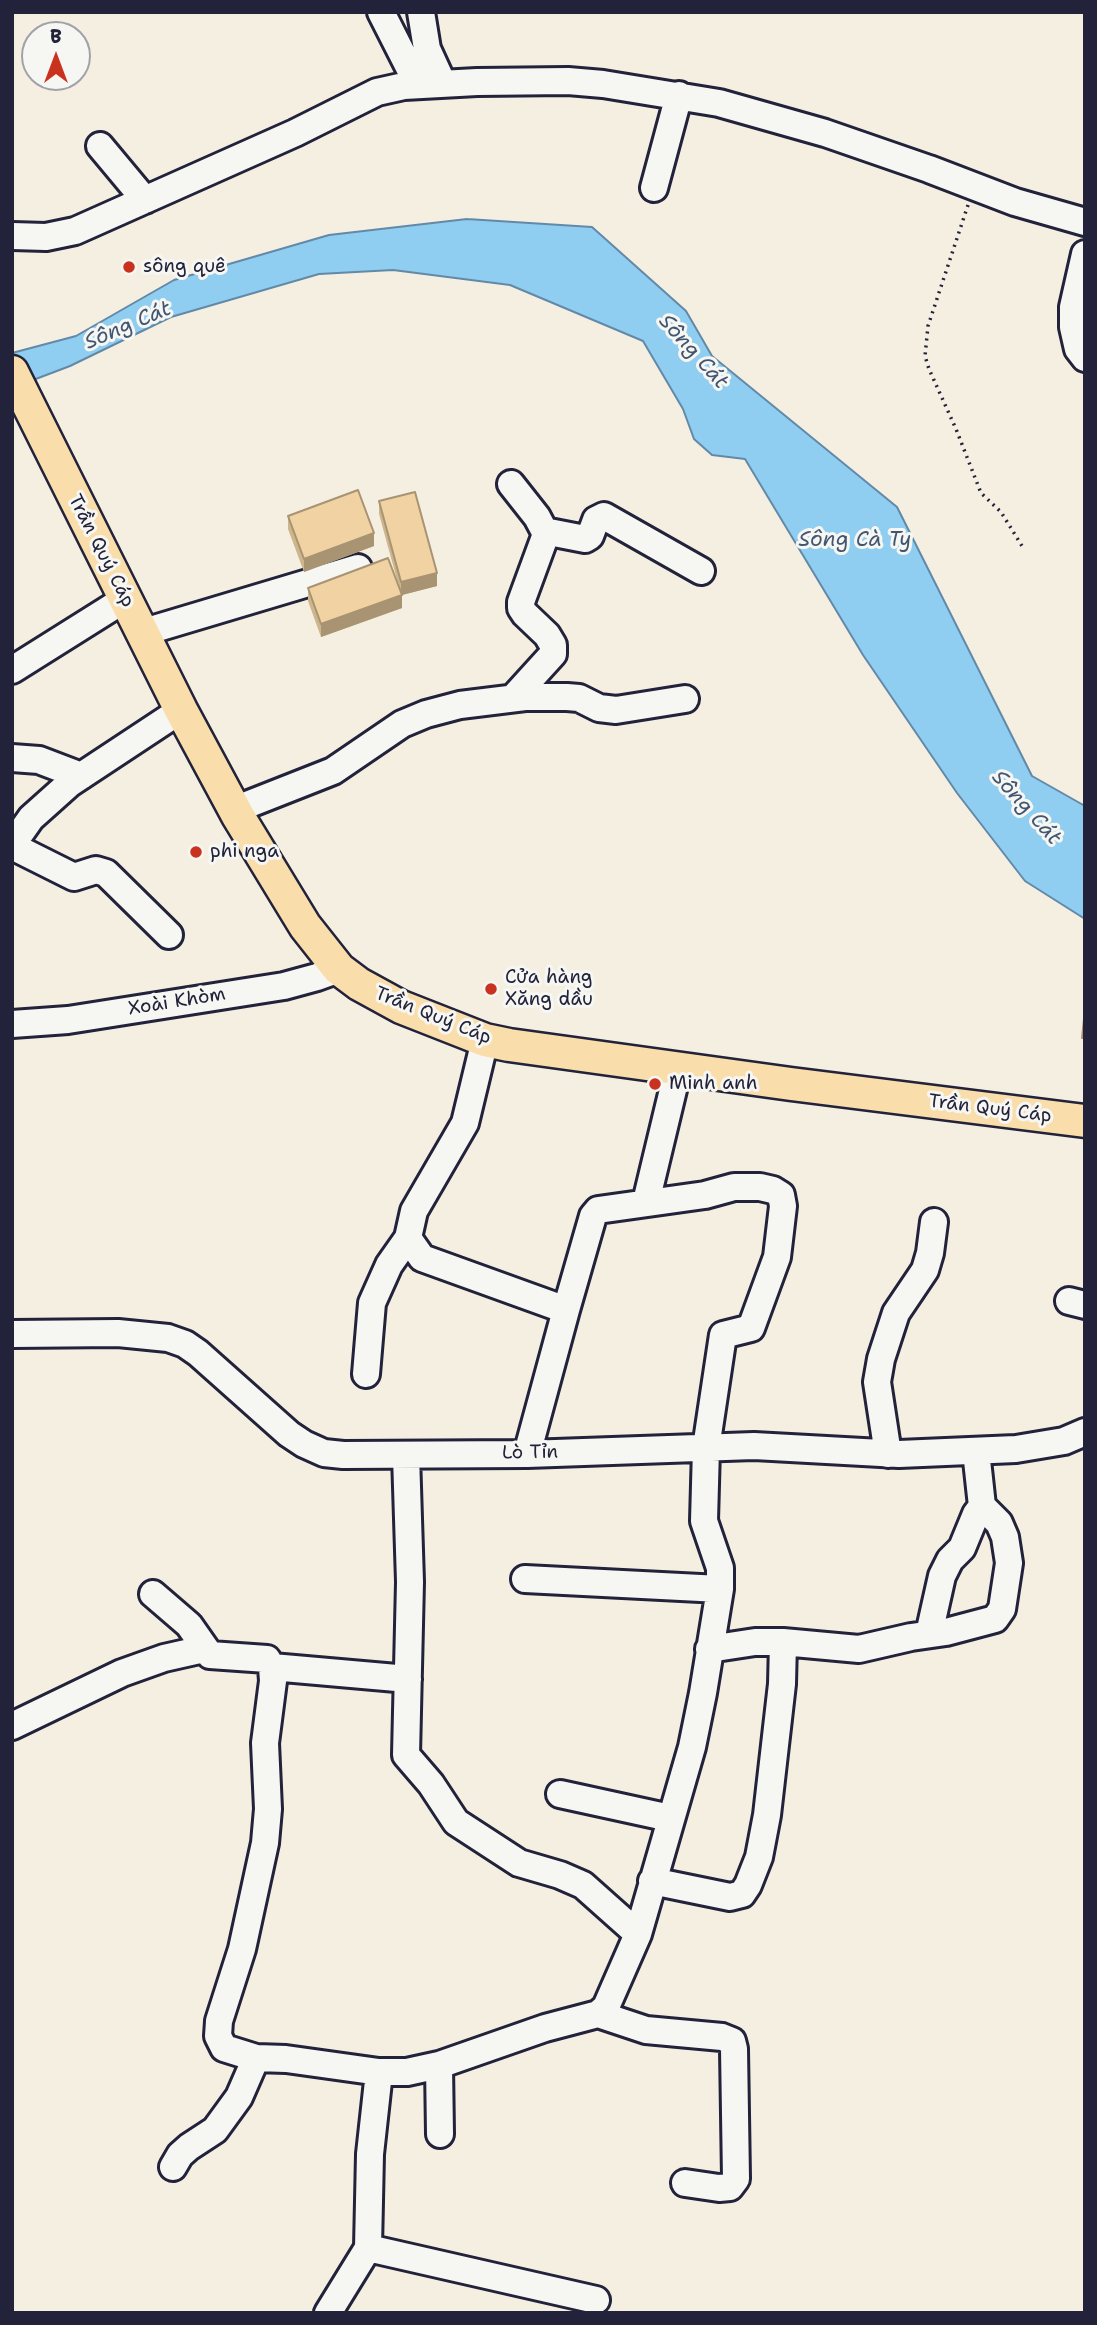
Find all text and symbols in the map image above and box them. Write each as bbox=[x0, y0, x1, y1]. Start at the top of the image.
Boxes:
north arrow bbox=[21, 21, 91, 91]
text: B bbox=[50, 24, 62, 49]
place label: sông quê bbox=[143, 256, 226, 278]
marker: sông quê bbox=[121, 259, 137, 275]
water label: Sông Cát bbox=[81, 296, 175, 356]
water label: Sông Cát bbox=[653, 309, 733, 395]
street label: Trần Quý Cáp bbox=[63, 491, 139, 611]
water label: Sông Cà Ty bbox=[799, 528, 911, 554]
water label: Sông Cát bbox=[986, 765, 1066, 851]
place label: phi nga bbox=[210, 841, 279, 863]
marker: phi nga bbox=[188, 844, 204, 860]
place label: Cửa hàng Xăng dầu bbox=[505, 967, 593, 1011]
marker: Cửa hàng Xăng dầu bbox=[483, 981, 499, 997]
street label: Trần Quý Cáp bbox=[371, 982, 495, 1050]
street label: Xoài Khòm bbox=[127, 983, 227, 1021]
place label: Minh anh bbox=[669, 1073, 758, 1095]
marker: Minh anh bbox=[647, 1076, 663, 1092]
street label: Trần Quý Cáp bbox=[927, 1090, 1053, 1128]
street label: Lò Tỉn bbox=[502, 1441, 558, 1465]

